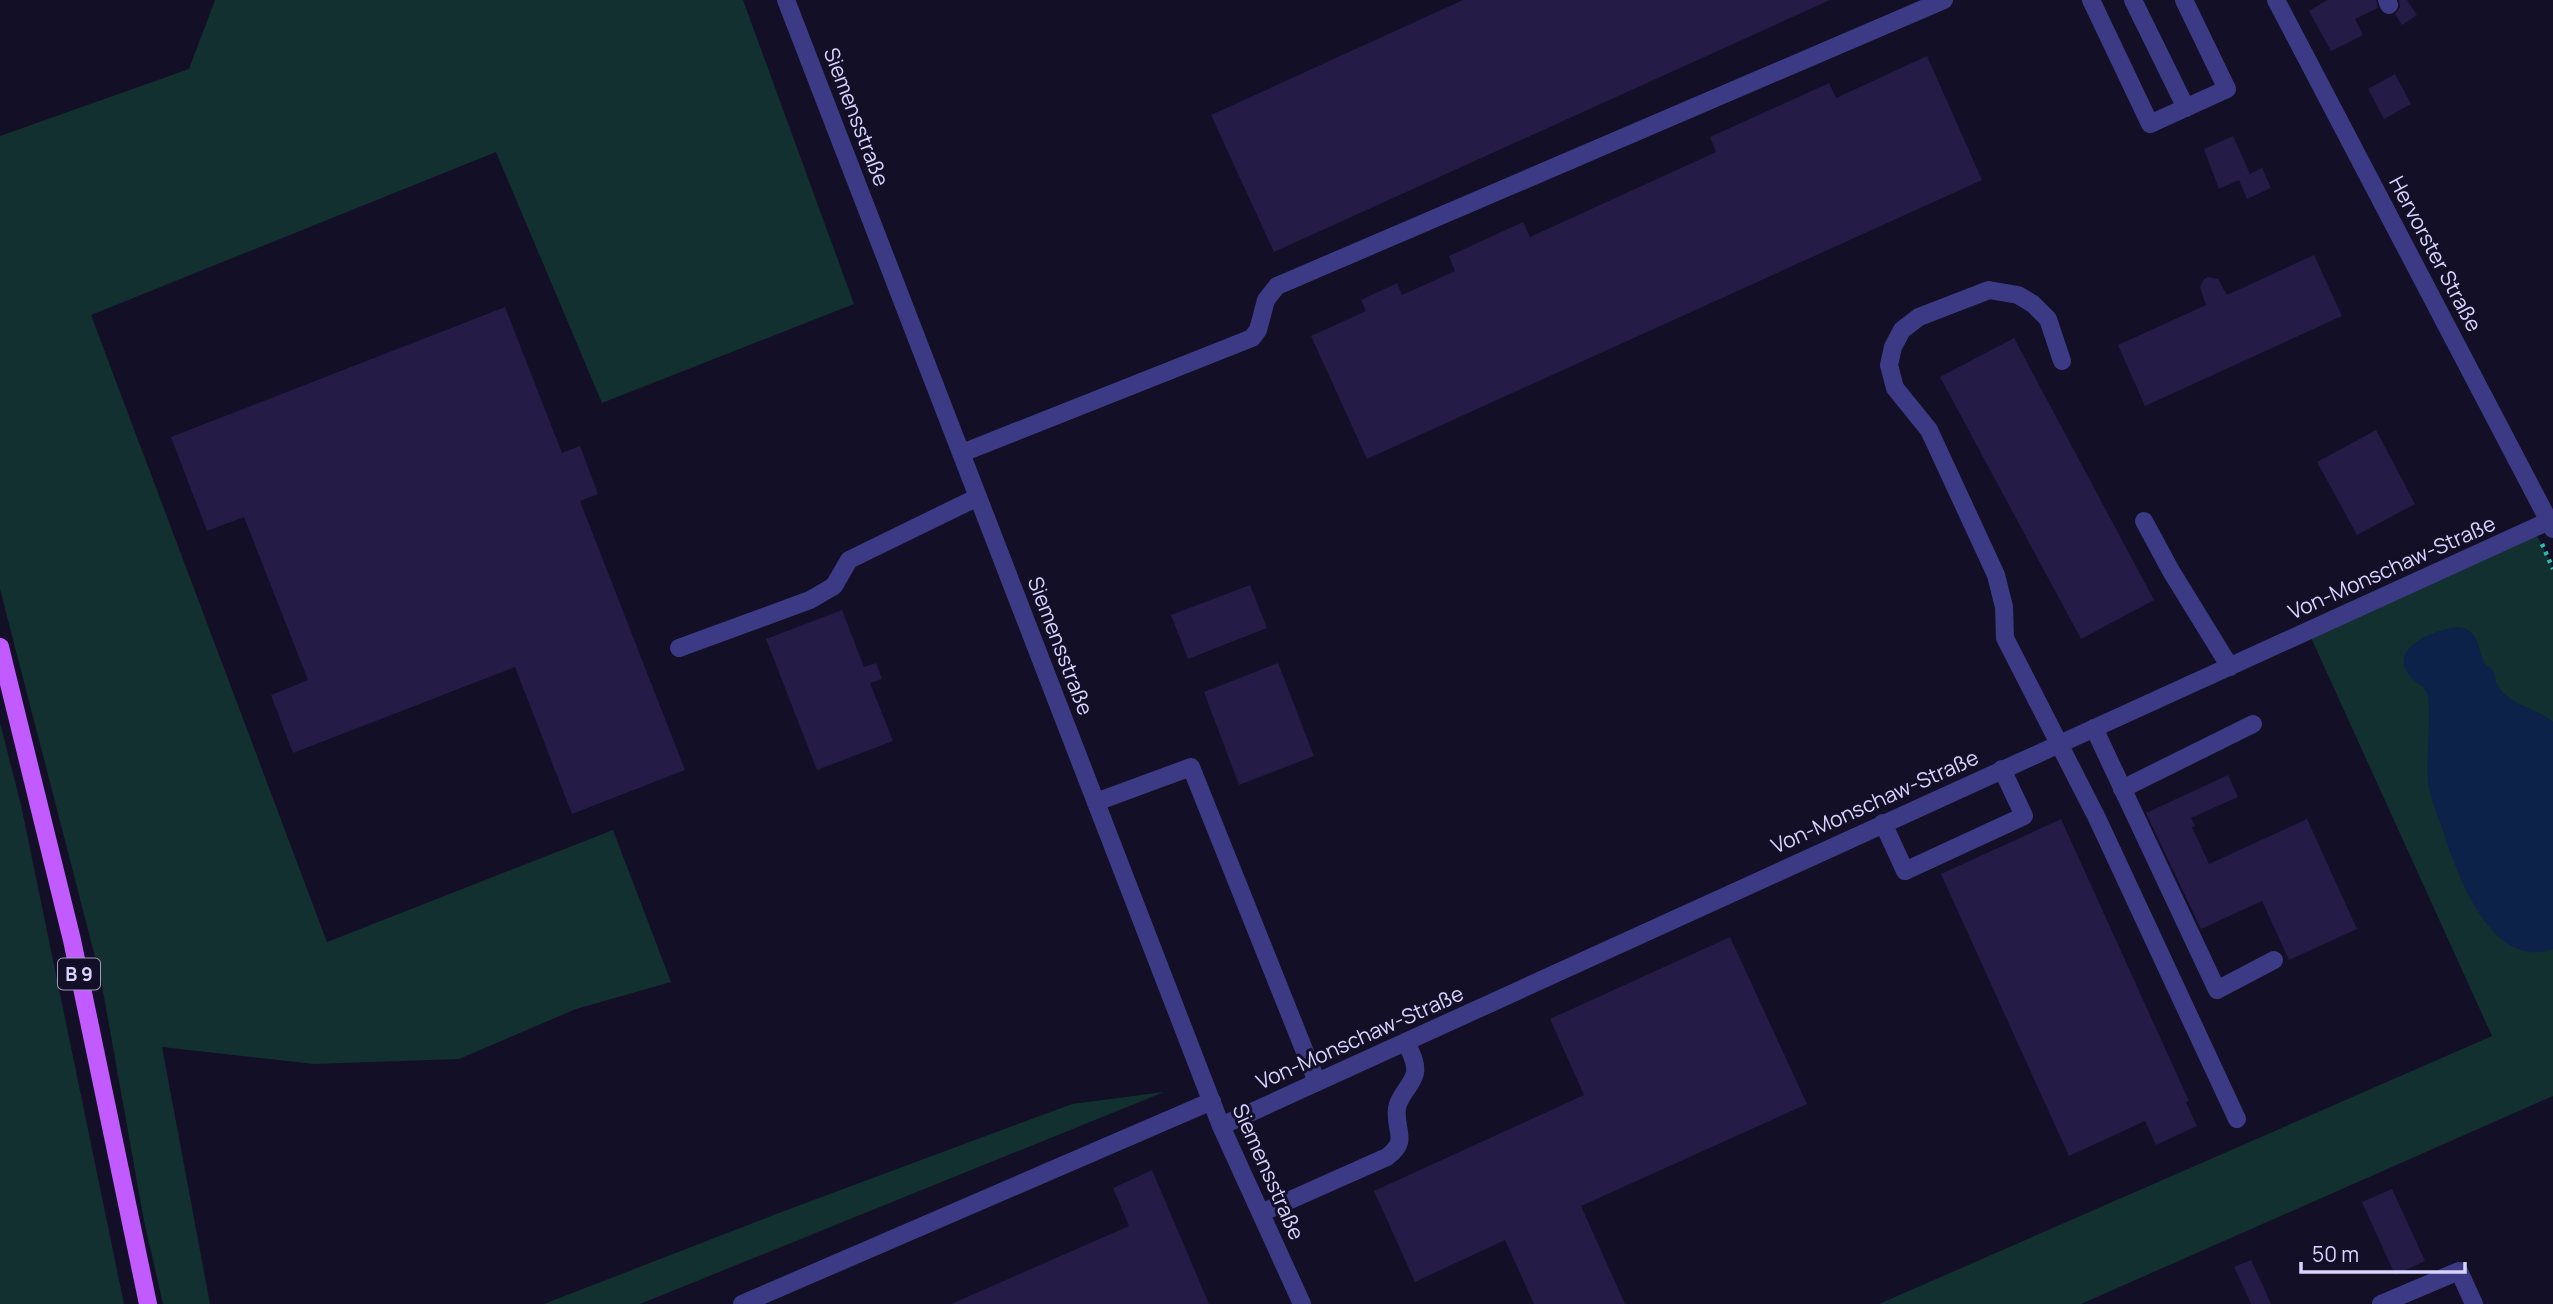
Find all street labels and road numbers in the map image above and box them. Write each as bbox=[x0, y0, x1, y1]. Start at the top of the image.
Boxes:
street label: Siemensstraße bbox=[818, 43, 896, 190]
street label: Hervorster Straße bbox=[2383, 171, 2489, 336]
street label: Von-Monschaw-Straße bbox=[2284, 509, 2500, 625]
street label: Siemensstraße bbox=[1022, 572, 1100, 719]
street label: Von-Monschaw-Straße bbox=[1767, 743, 1983, 859]
road number: B 9 bbox=[58, 958, 100, 990]
street label: Von-Monschaw-Straße bbox=[1252, 979, 1468, 1095]
street label: Siemensstraße bbox=[1226, 1099, 1311, 1244]

